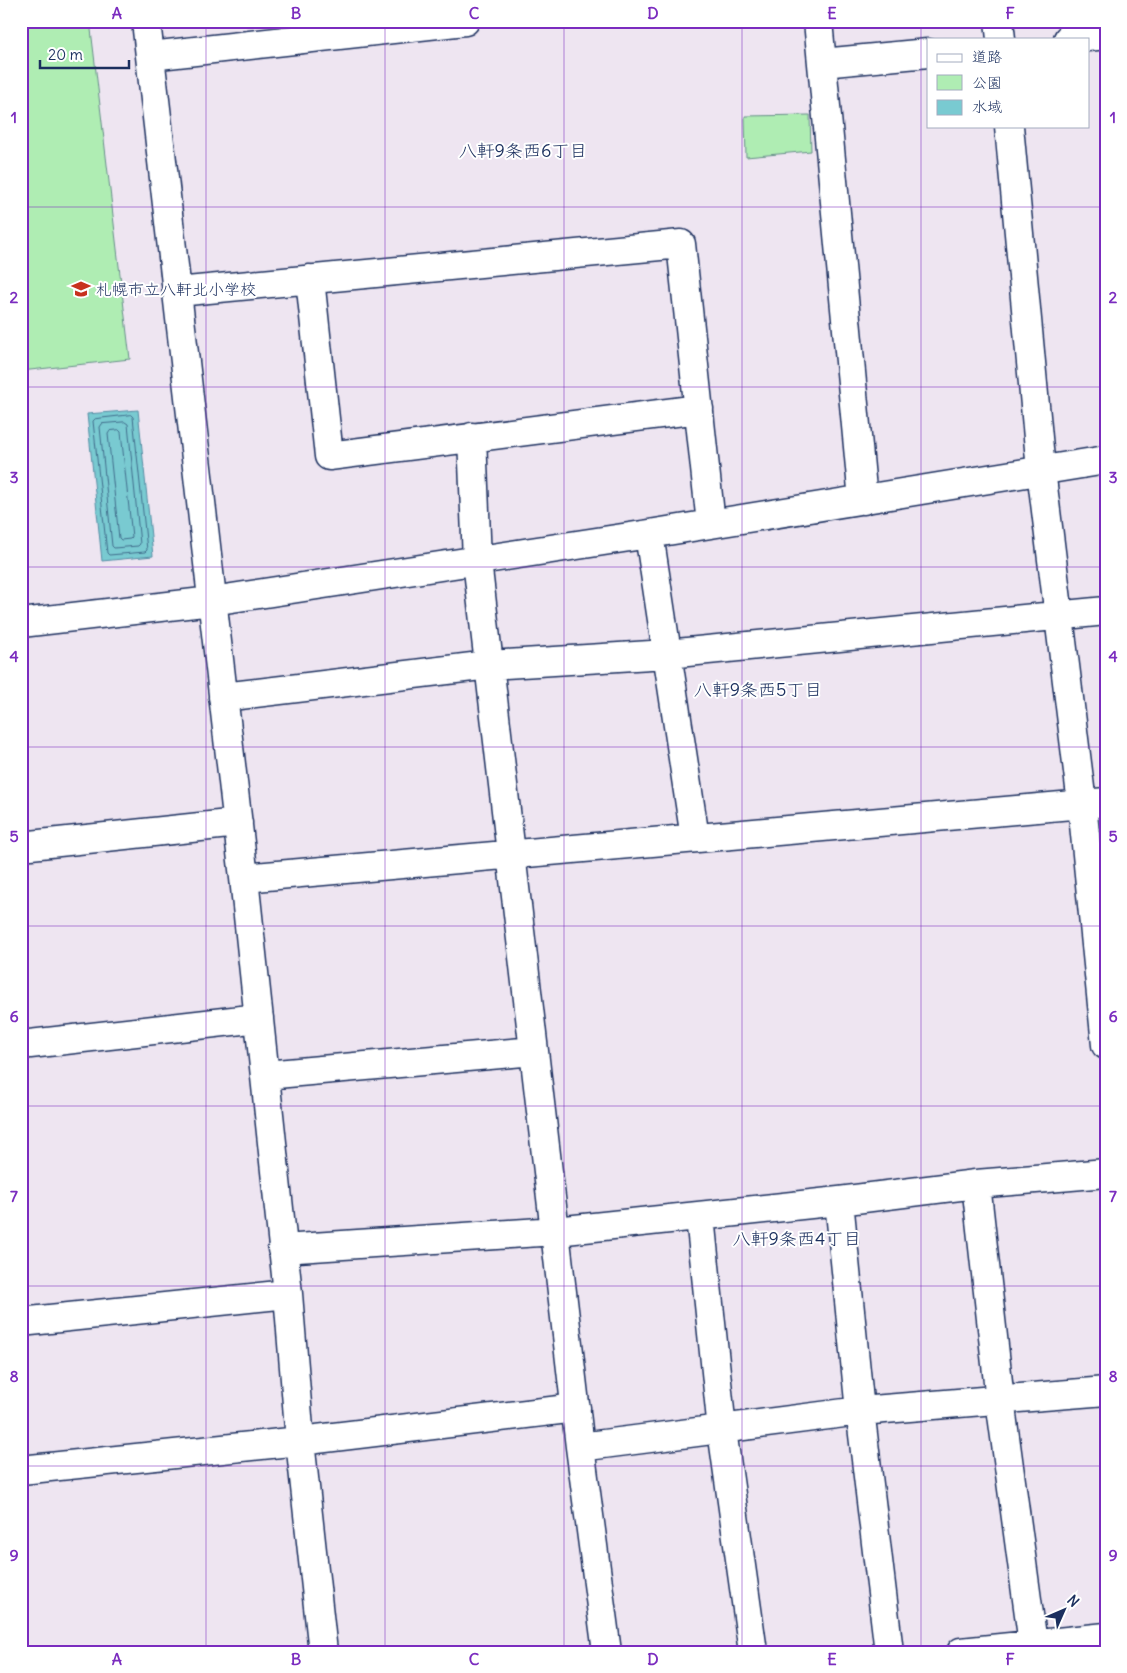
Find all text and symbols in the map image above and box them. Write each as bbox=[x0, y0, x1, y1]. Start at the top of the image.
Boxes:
text: A bbox=[112, 3, 122, 23]
text: B bbox=[291, 3, 302, 23]
text: C bbox=[469, 3, 480, 23]
text: D bbox=[647, 3, 659, 23]
text: E bbox=[827, 3, 837, 23]
text: F bbox=[1005, 3, 1015, 23]
scale bar bbox=[40, 38, 129, 70]
legend bbox=[927, 38, 1090, 128]
text: 20 m bbox=[48, 45, 83, 64]
text: 道路 bbox=[972, 47, 1002, 66]
text: 公園 bbox=[972, 73, 1002, 92]
text: 水域 bbox=[972, 97, 1002, 116]
text: 1 bbox=[11, 107, 17, 127]
text: 1 bbox=[1110, 107, 1116, 127]
district label: 八軒9条西6丁目 bbox=[459, 139, 587, 162]
school or university icon: 札幌市立八軒北小学校 bbox=[70, 278, 92, 300]
place label: 札幌市立八軒北小学校 bbox=[96, 279, 256, 299]
text: 2 bbox=[10, 287, 19, 307]
text: 2 bbox=[1109, 287, 1118, 307]
text: 3 bbox=[9, 467, 19, 487]
text: 3 bbox=[1108, 467, 1118, 487]
text: 4 bbox=[9, 646, 19, 666]
text: 4 bbox=[1108, 646, 1118, 666]
district label: 八軒9条西5丁目 bbox=[694, 678, 822, 701]
text: 5 bbox=[9, 826, 19, 846]
text: 5 bbox=[1108, 826, 1118, 846]
text: 6 bbox=[9, 1006, 19, 1026]
text: 6 bbox=[1108, 1006, 1118, 1026]
text: 7 bbox=[10, 1186, 18, 1206]
text: 7 bbox=[1109, 1186, 1117, 1206]
district label: 八軒9条西4丁目 bbox=[733, 1227, 861, 1250]
text: 8 bbox=[9, 1366, 19, 1386]
text: 8 bbox=[1108, 1366, 1118, 1386]
text: 9 bbox=[9, 1545, 19, 1565]
text: 9 bbox=[1108, 1545, 1118, 1565]
north arrow bbox=[1040, 1586, 1090, 1636]
text: N bbox=[1063, 1591, 1083, 1611]
text: A bbox=[112, 1649, 122, 1669]
text: B bbox=[291, 1649, 302, 1669]
text: C bbox=[469, 1649, 480, 1669]
text: D bbox=[647, 1649, 659, 1669]
text: E bbox=[827, 1649, 837, 1669]
text: F bbox=[1005, 1649, 1015, 1669]

